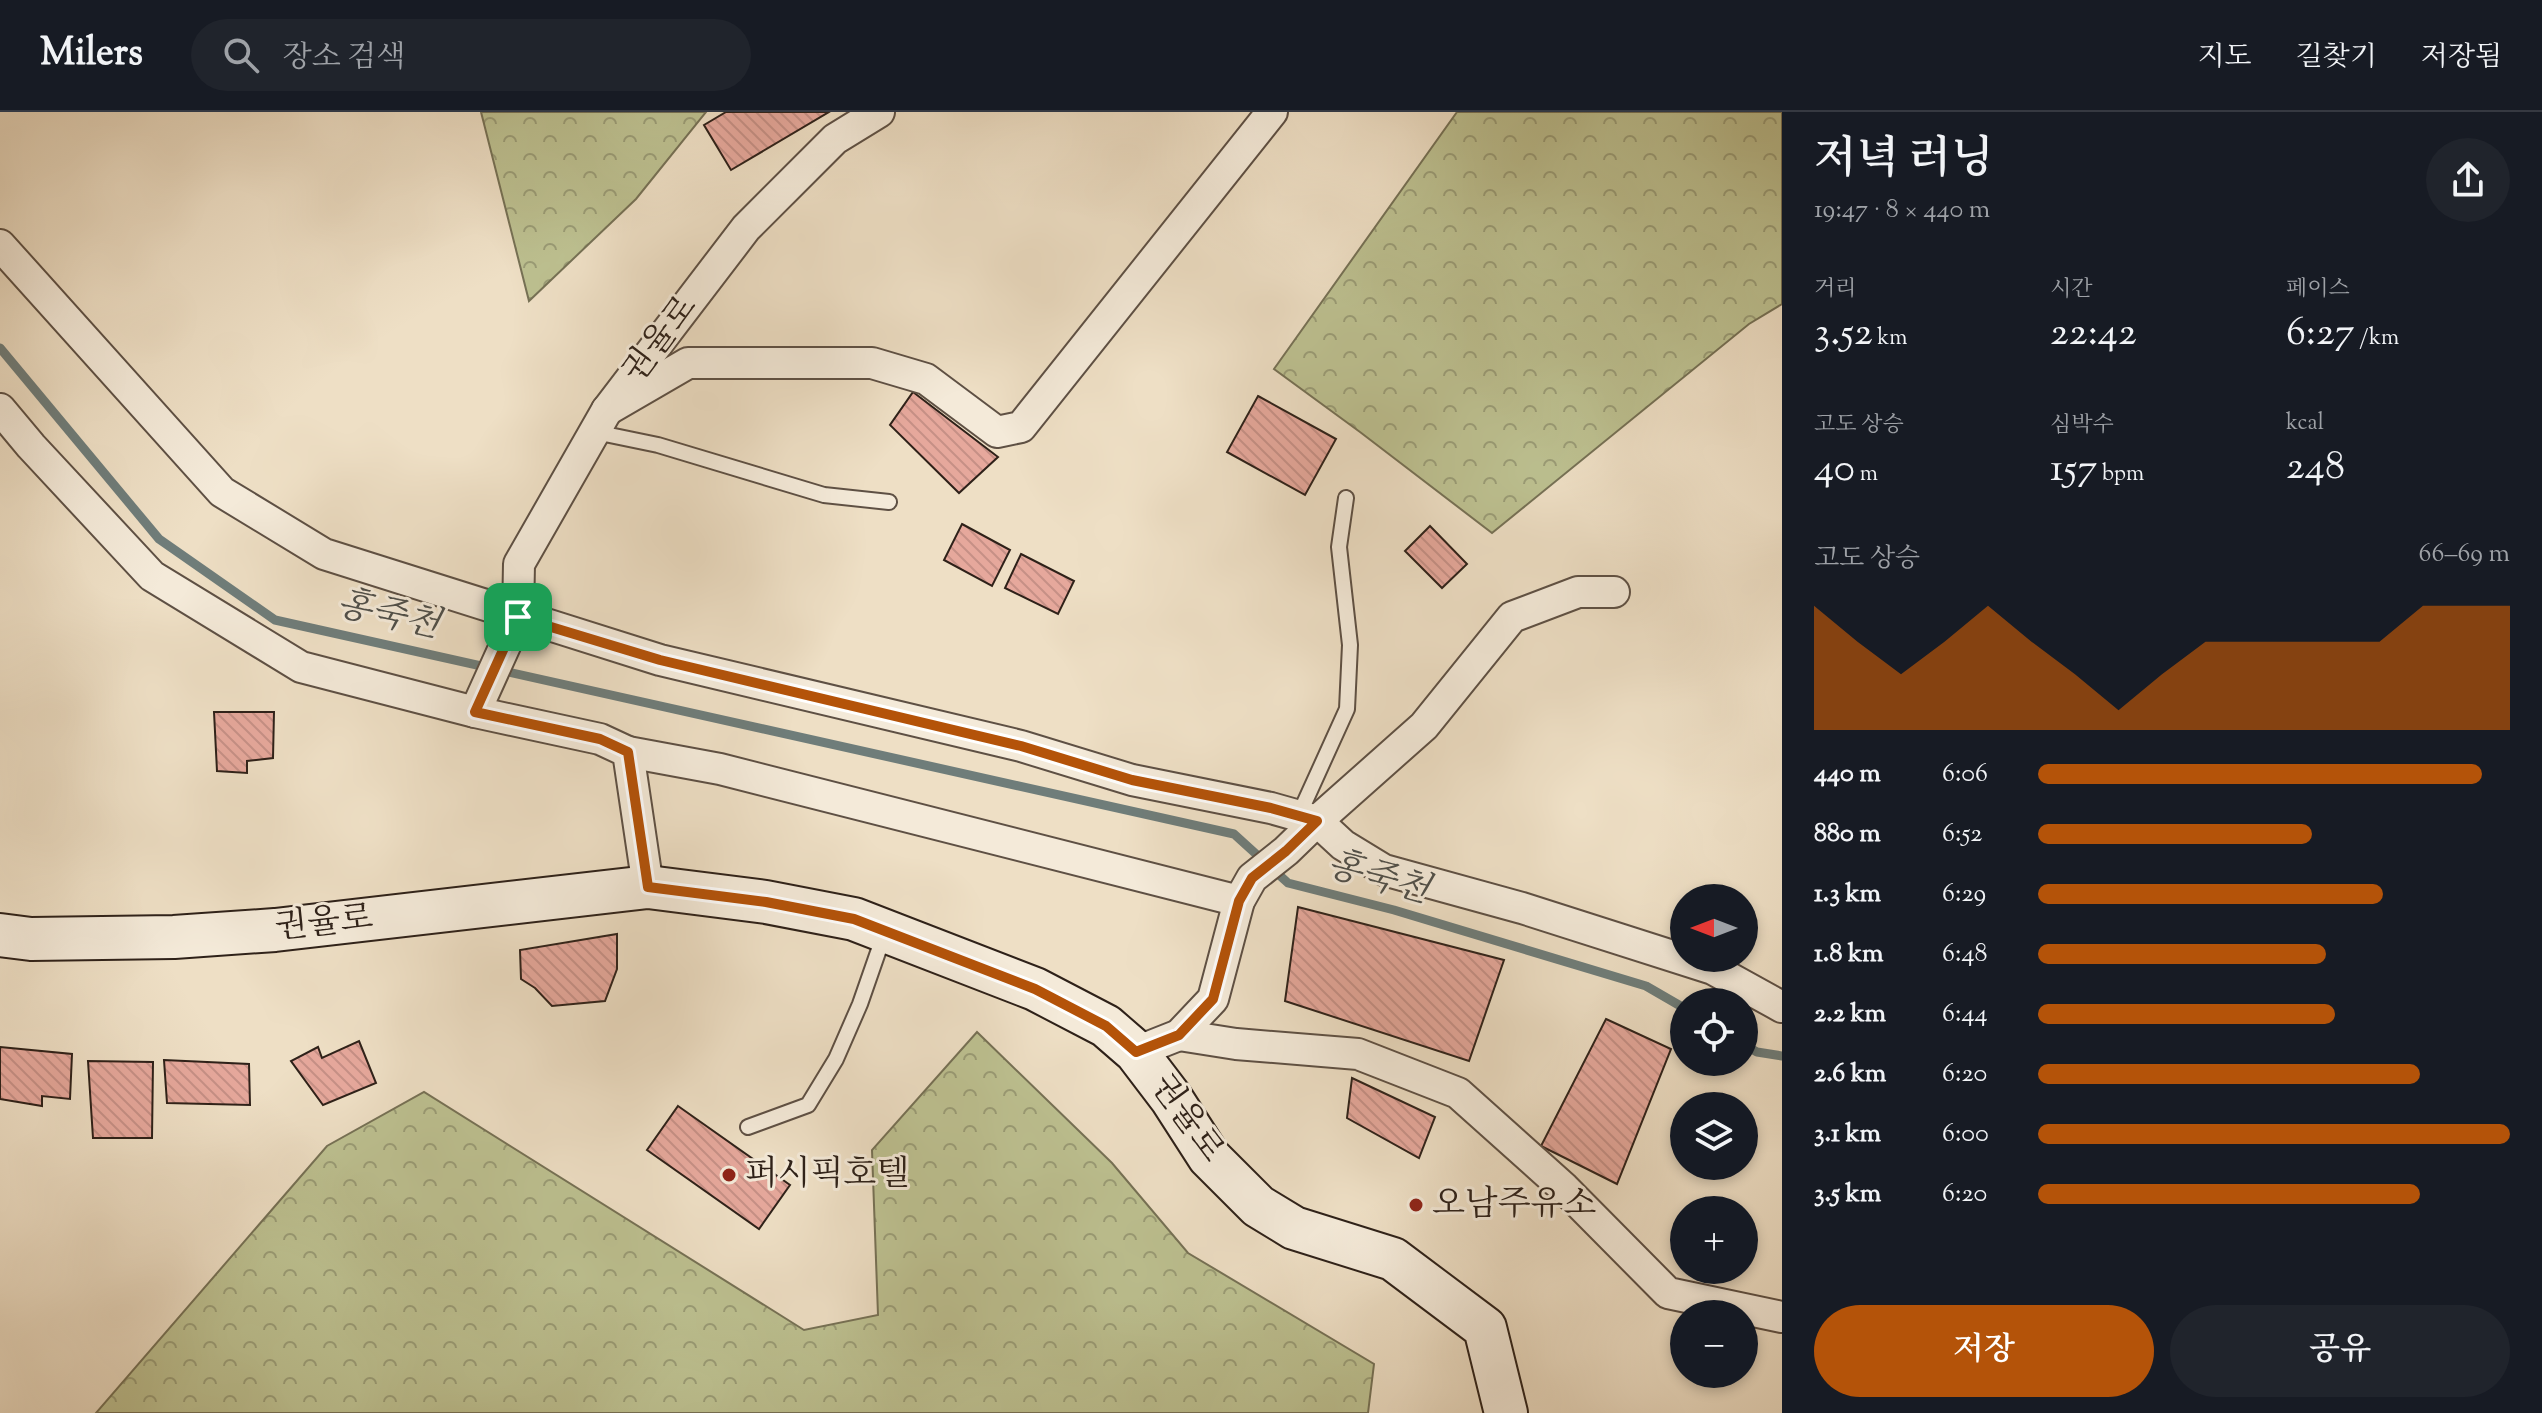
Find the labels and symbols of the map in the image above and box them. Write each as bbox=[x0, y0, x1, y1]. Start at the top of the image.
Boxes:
street label: 권율로 bbox=[612, 286, 710, 394]
water label: 홍죽천 bbox=[331, 579, 447, 654]
pin bbox=[484, 583, 552, 651]
water label: 홍죽천 bbox=[1321, 840, 1437, 919]
north arrow bbox=[1670, 884, 1758, 972]
street label: 권율로 bbox=[272, 894, 376, 954]
street label: 권율로 bbox=[1137, 1065, 1235, 1173]
place label: 퍼시픽호텔 bbox=[745, 1151, 909, 1200]
marker: 퍼시픽호텔 bbox=[720, 1166, 738, 1184]
place label: 오남주유소 bbox=[1432, 1181, 1596, 1230]
marker: 오남주유소 bbox=[1407, 1196, 1425, 1214]

